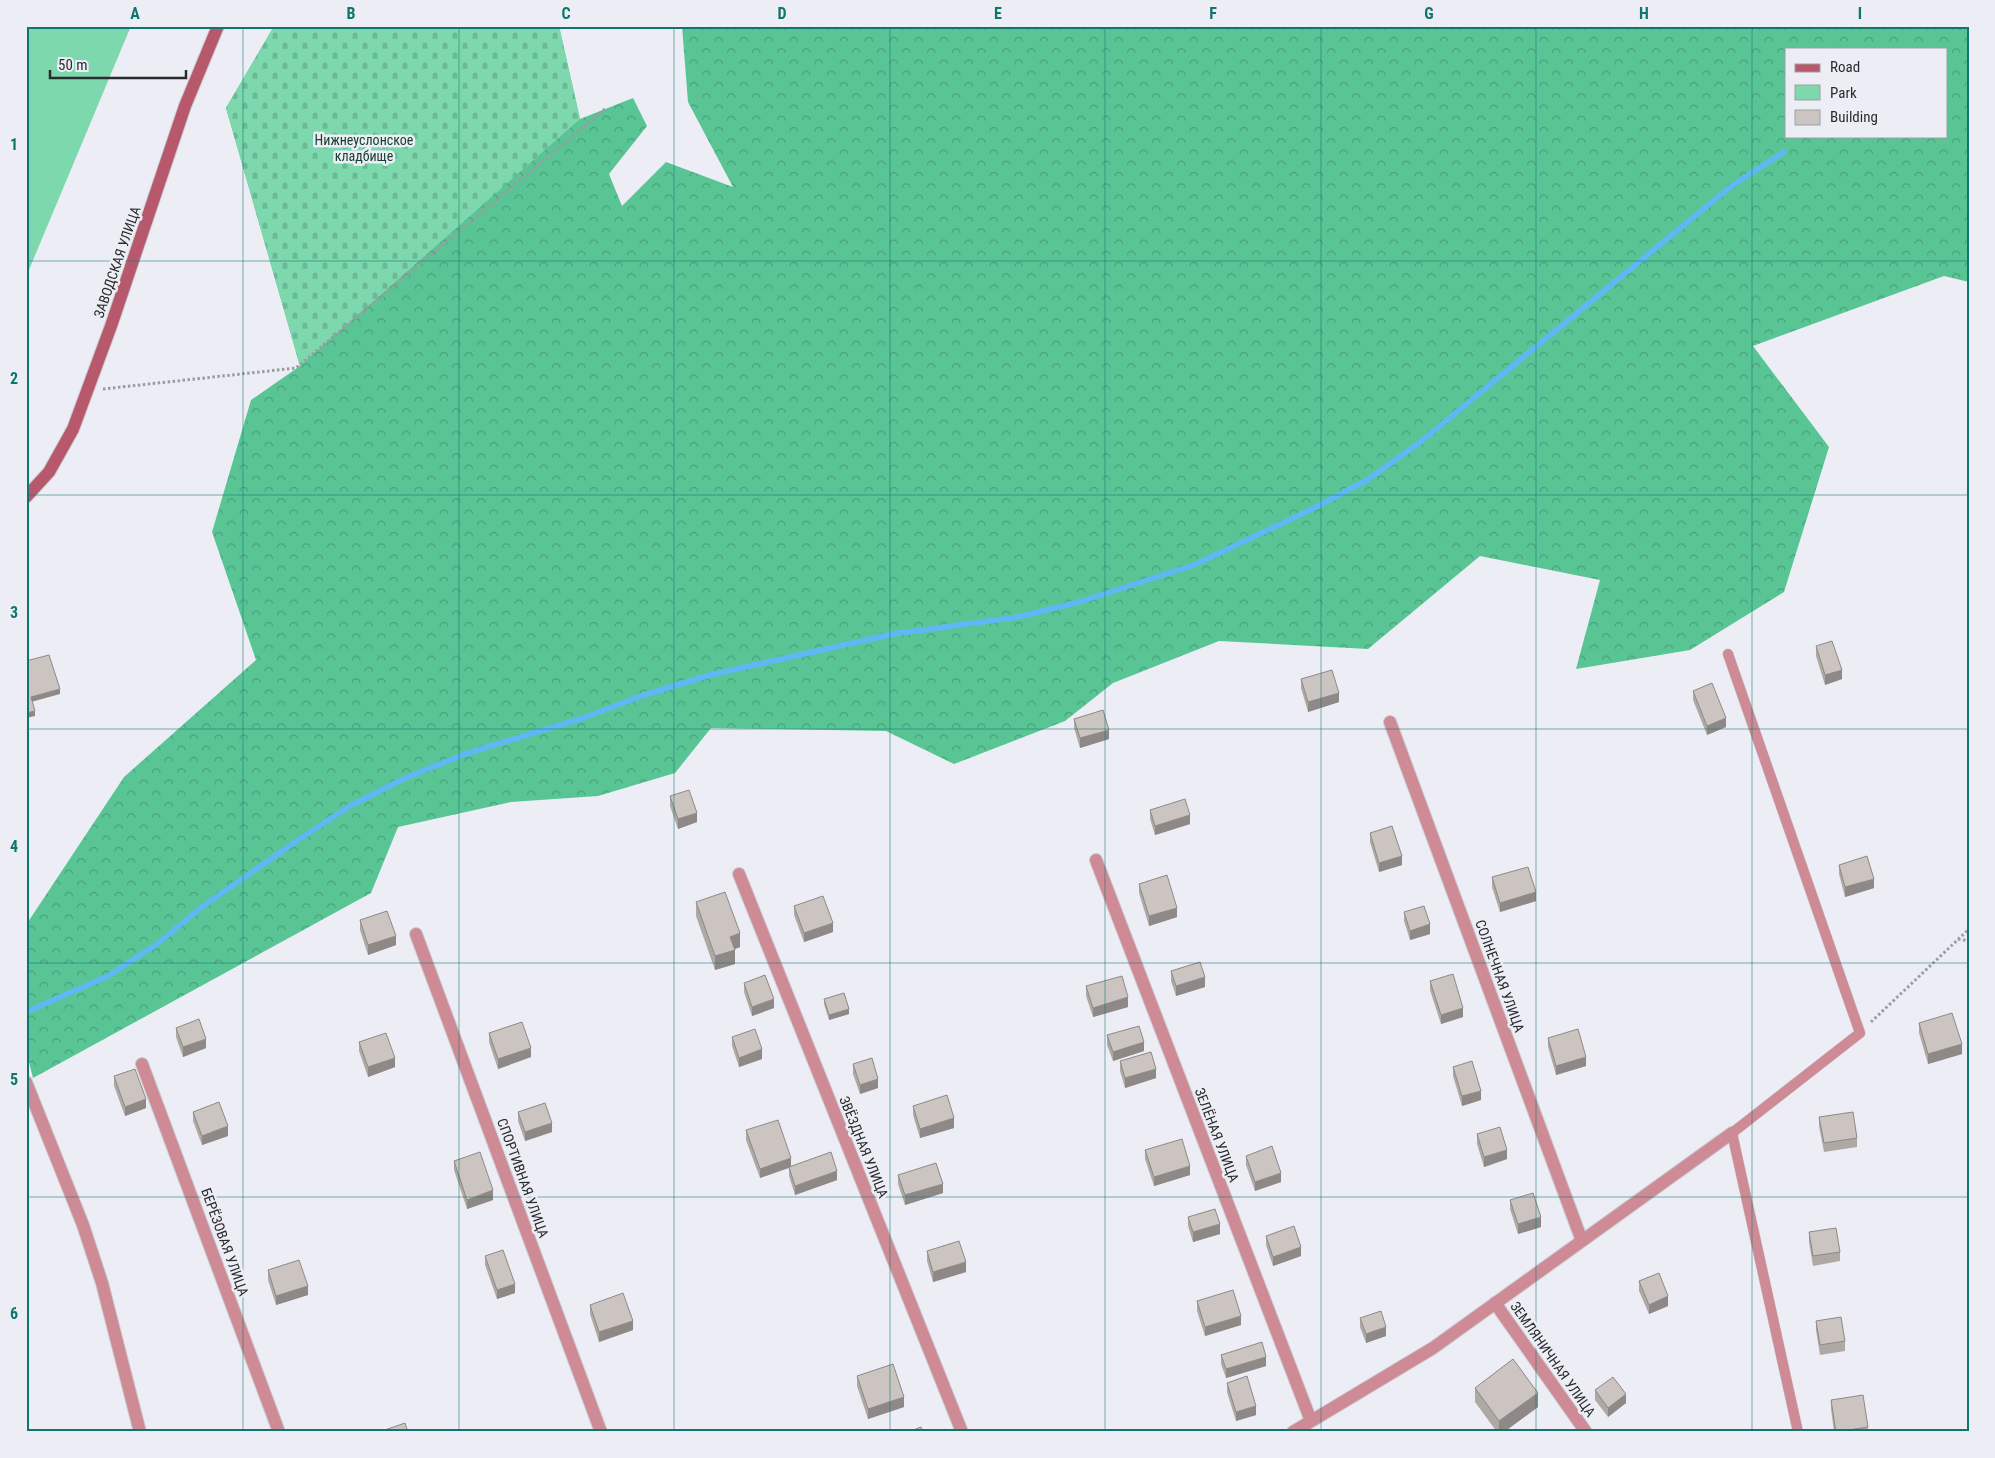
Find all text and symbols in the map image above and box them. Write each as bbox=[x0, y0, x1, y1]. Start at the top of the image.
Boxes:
text: A bbox=[130, 4, 140, 23]
text: B bbox=[347, 4, 356, 23]
text: C bbox=[561, 4, 571, 23]
text: D bbox=[777, 4, 787, 23]
text: E bbox=[994, 4, 1002, 23]
text: F bbox=[1209, 4, 1217, 23]
text: G bbox=[1424, 4, 1434, 23]
text: H bbox=[1639, 4, 1649, 23]
text: I bbox=[1858, 4, 1862, 23]
scale bar bbox=[50, 48, 186, 80]
legend bbox=[1785, 48, 1948, 138]
text: 50 m bbox=[58, 56, 88, 74]
text: Road bbox=[1830, 58, 1860, 76]
text: Park bbox=[1830, 84, 1857, 102]
text: Building bbox=[1830, 108, 1878, 126]
park label: Нижнеуслонское кладбище bbox=[315, 132, 414, 164]
text: 1 bbox=[10, 135, 18, 154]
street label: ЗАВОДСКАЯ УЛИЦА bbox=[90, 204, 144, 320]
text: 2 bbox=[10, 369, 18, 388]
text: 3 bbox=[10, 603, 18, 622]
text: 4 bbox=[10, 837, 18, 856]
street label: СОЛНЕЧНАЯ УЛИЦА bbox=[1472, 918, 1528, 1034]
text: 5 bbox=[10, 1070, 18, 1089]
street label: ЗЕЛЁНАЯ УЛИЦА bbox=[1192, 1086, 1242, 1184]
street label: ЗВЁЗДНАЯ УЛИЦА bbox=[836, 1094, 892, 1200]
street label: СПОРТИВНАЯ УЛИЦА bbox=[494, 1116, 552, 1240]
street label: БЕРЁЗОВАЯ УЛИЦА bbox=[198, 1186, 252, 1298]
street label: ЗЕМЛЯНИЧНАЯ УЛИЦА bbox=[1507, 1298, 1599, 1420]
text: 6 bbox=[10, 1304, 18, 1323]

